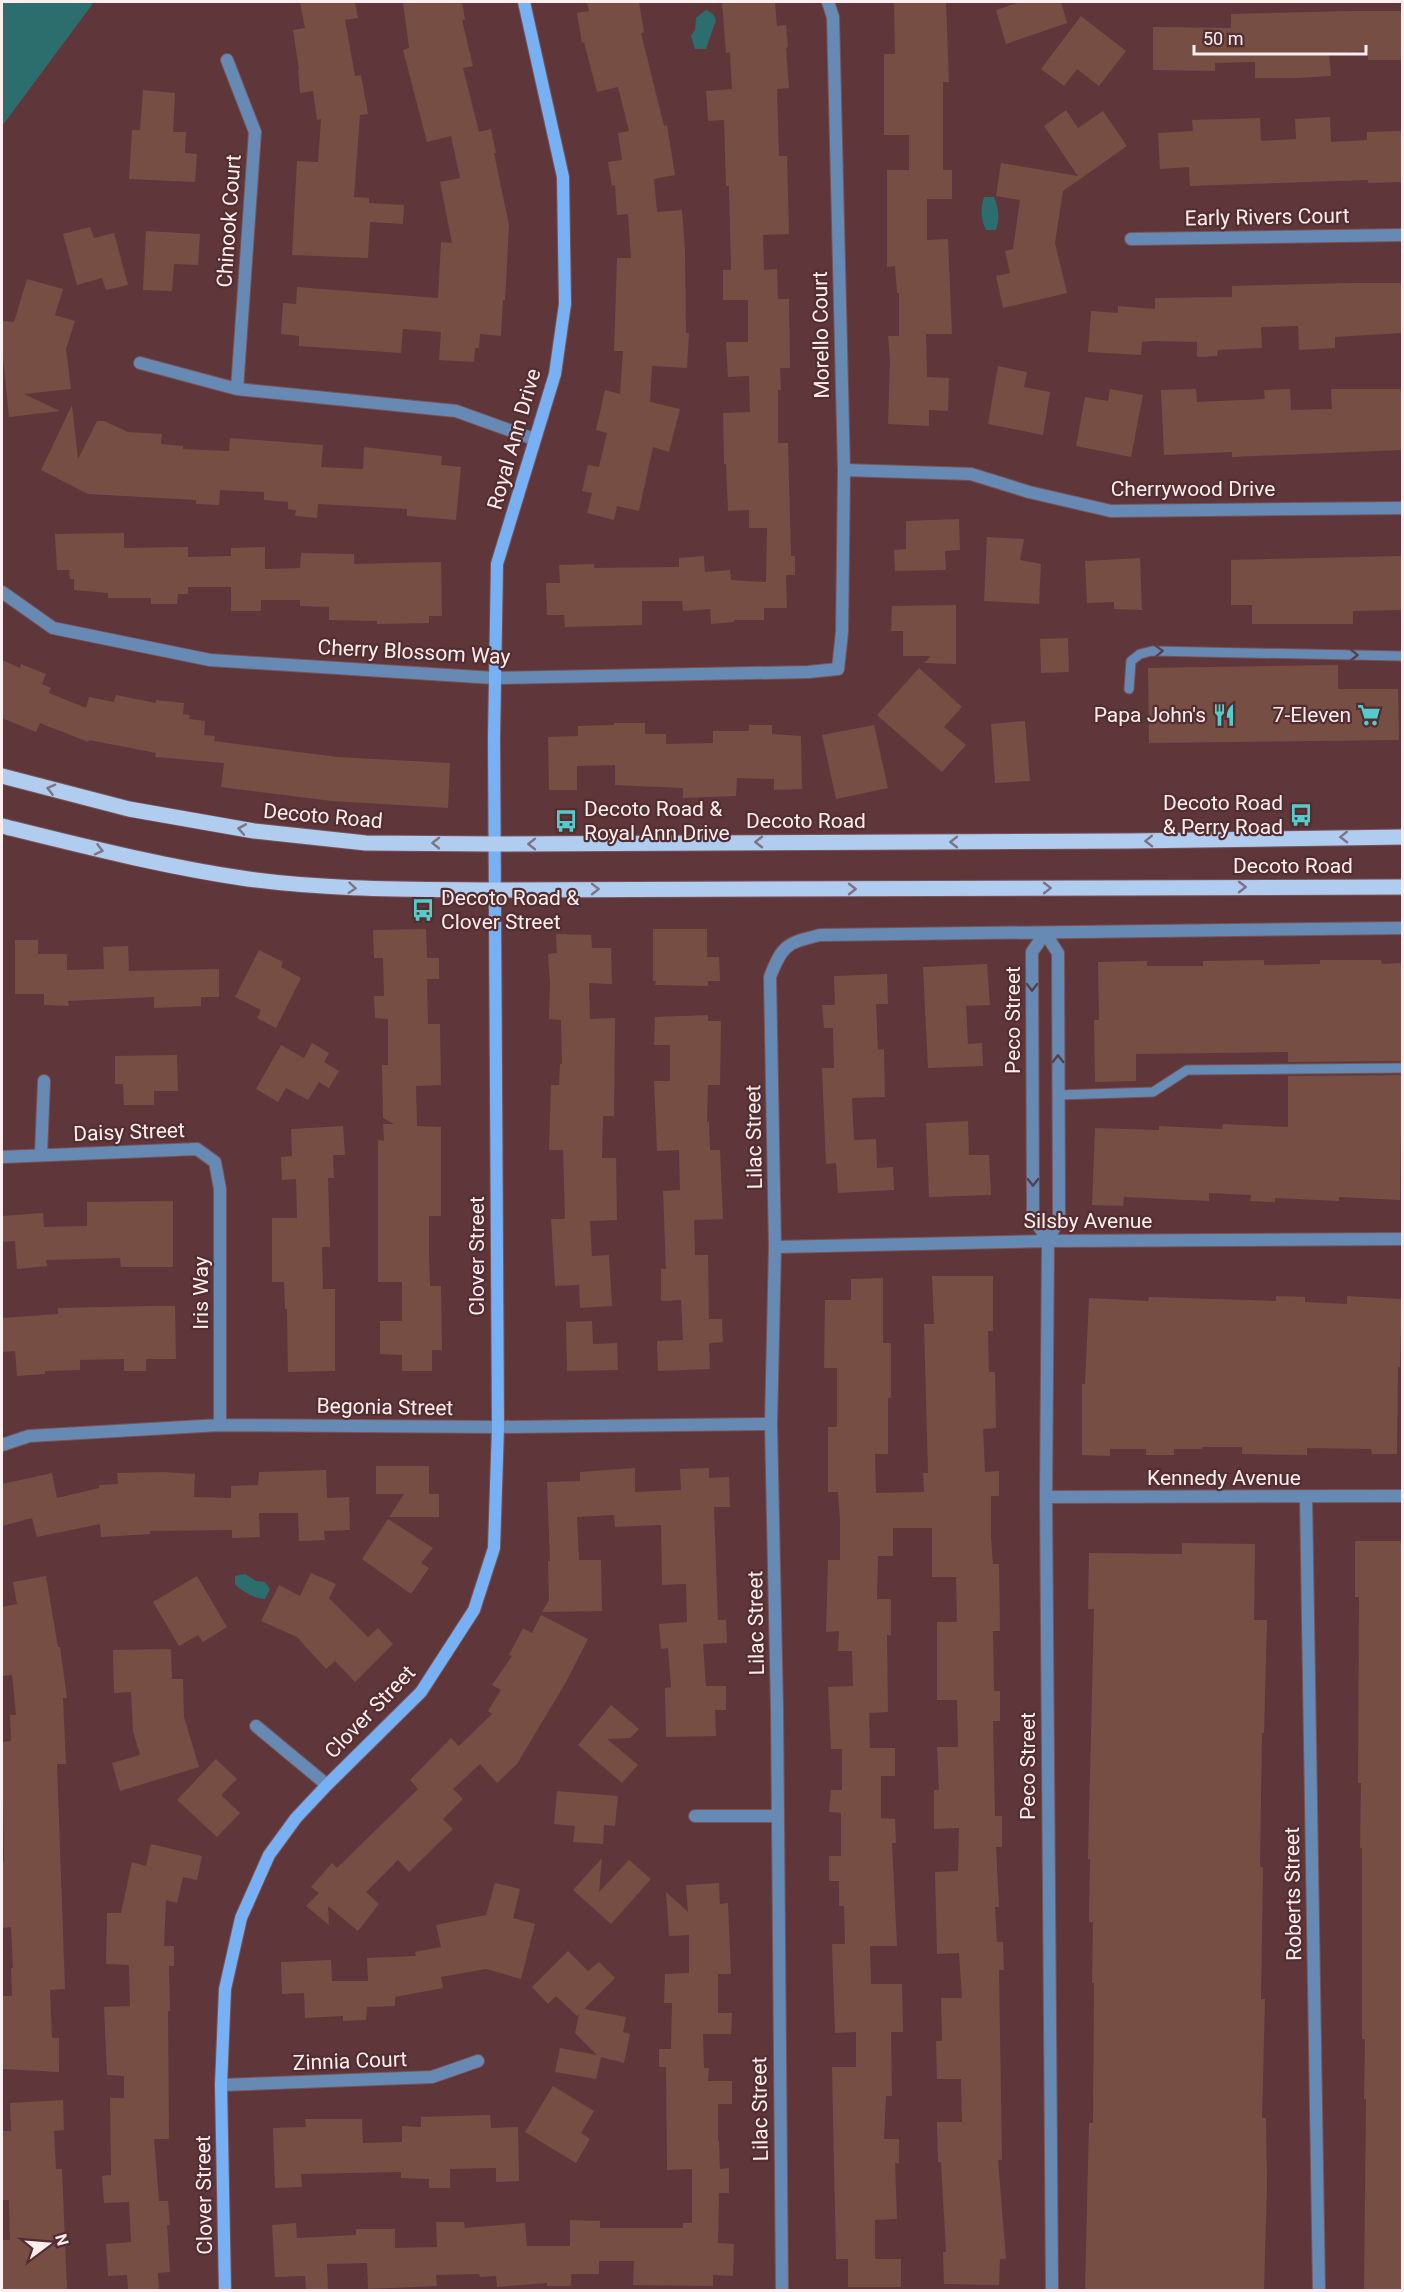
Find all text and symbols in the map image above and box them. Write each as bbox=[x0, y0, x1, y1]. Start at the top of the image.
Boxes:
scale bar bbox=[1194, 18, 1366, 56]
text: 50 m bbox=[1203, 28, 1243, 49]
street label: Chinook Court bbox=[212, 153, 246, 288]
street label: Early Rivers Court bbox=[1184, 204, 1350, 230]
street label: Morello Court bbox=[808, 271, 834, 399]
street label: Royal Ann Drive bbox=[482, 366, 546, 512]
street label: Cherrywood Drive bbox=[1111, 477, 1275, 501]
street label: Cherry Blossom Way bbox=[317, 635, 511, 669]
one-way arrow bbox=[1154, 645, 1163, 658]
one-way arrow bbox=[1349, 649, 1358, 661]
restaurant icon: Papa John's bbox=[1211, 702, 1237, 728]
supermarket icon: 7-Eleven bbox=[1356, 702, 1382, 728]
place label: Papa John's bbox=[1094, 703, 1206, 727]
place label: 7-Eleven bbox=[1273, 703, 1351, 727]
one-way arrow bbox=[46, 784, 56, 797]
place label: Decoto Road & Perry Road bbox=[1163, 791, 1283, 839]
place label: Decoto Road & Royal Ann Drive bbox=[584, 797, 730, 845]
street label: Decoto Road bbox=[262, 799, 384, 833]
bus stop icon: Decoto Road & Perry Road bbox=[1288, 802, 1314, 828]
bus stop icon: Decoto Road & Royal Ann Drive bbox=[553, 808, 579, 834]
street label: Decoto Road bbox=[746, 809, 866, 833]
one-way arrow bbox=[237, 823, 247, 836]
one-way arrow bbox=[1340, 831, 1349, 844]
one-way arrow bbox=[1145, 834, 1154, 847]
one-way arrow bbox=[755, 836, 764, 848]
one-way arrow bbox=[950, 836, 959, 848]
one-way arrow bbox=[432, 837, 441, 850]
one-way arrow bbox=[527, 838, 536, 850]
one-way arrow bbox=[94, 842, 104, 855]
street label: Decoto Road bbox=[1233, 854, 1353, 878]
one-way arrow bbox=[348, 881, 357, 894]
one-way arrow bbox=[1238, 881, 1247, 893]
one-way arrow bbox=[1043, 882, 1052, 894]
one-way arrow bbox=[591, 883, 600, 896]
one-way arrow bbox=[848, 883, 857, 895]
place label: Decoto Road & Clover Street bbox=[441, 886, 579, 934]
bus stop icon: Decoto Road & Clover Street bbox=[410, 897, 436, 923]
street label: Peco Street bbox=[1001, 966, 1025, 1074]
one-way arrow bbox=[1026, 983, 1038, 992]
one-way arrow bbox=[1052, 1054, 1064, 1063]
street label: Lilac Street bbox=[741, 1084, 767, 1189]
street label: Daisy Street bbox=[73, 1118, 185, 1146]
one-way arrow bbox=[1027, 1178, 1039, 1187]
street label: Clover Street bbox=[465, 1196, 489, 1316]
street label: Silsby Avenue bbox=[1023, 1209, 1153, 1233]
street label: Iris Way bbox=[189, 1256, 213, 1330]
street label: Begonia Street bbox=[316, 1394, 454, 1420]
street label: Kennedy Avenue bbox=[1147, 1466, 1301, 1490]
street label: Lilac Street bbox=[743, 1570, 769, 1675]
street label: Clover Street bbox=[320, 1661, 420, 1763]
street label: Peco Street bbox=[1016, 1712, 1040, 1820]
street label: Roberts Street bbox=[1280, 1827, 1306, 1961]
street label: Zinnia Court bbox=[292, 2047, 408, 2075]
street label: Lilac Street bbox=[747, 2056, 773, 2161]
street label: Clover Street bbox=[191, 2135, 217, 2255]
north arrow bbox=[18, 2214, 78, 2274]
text: N bbox=[51, 2232, 73, 2248]

